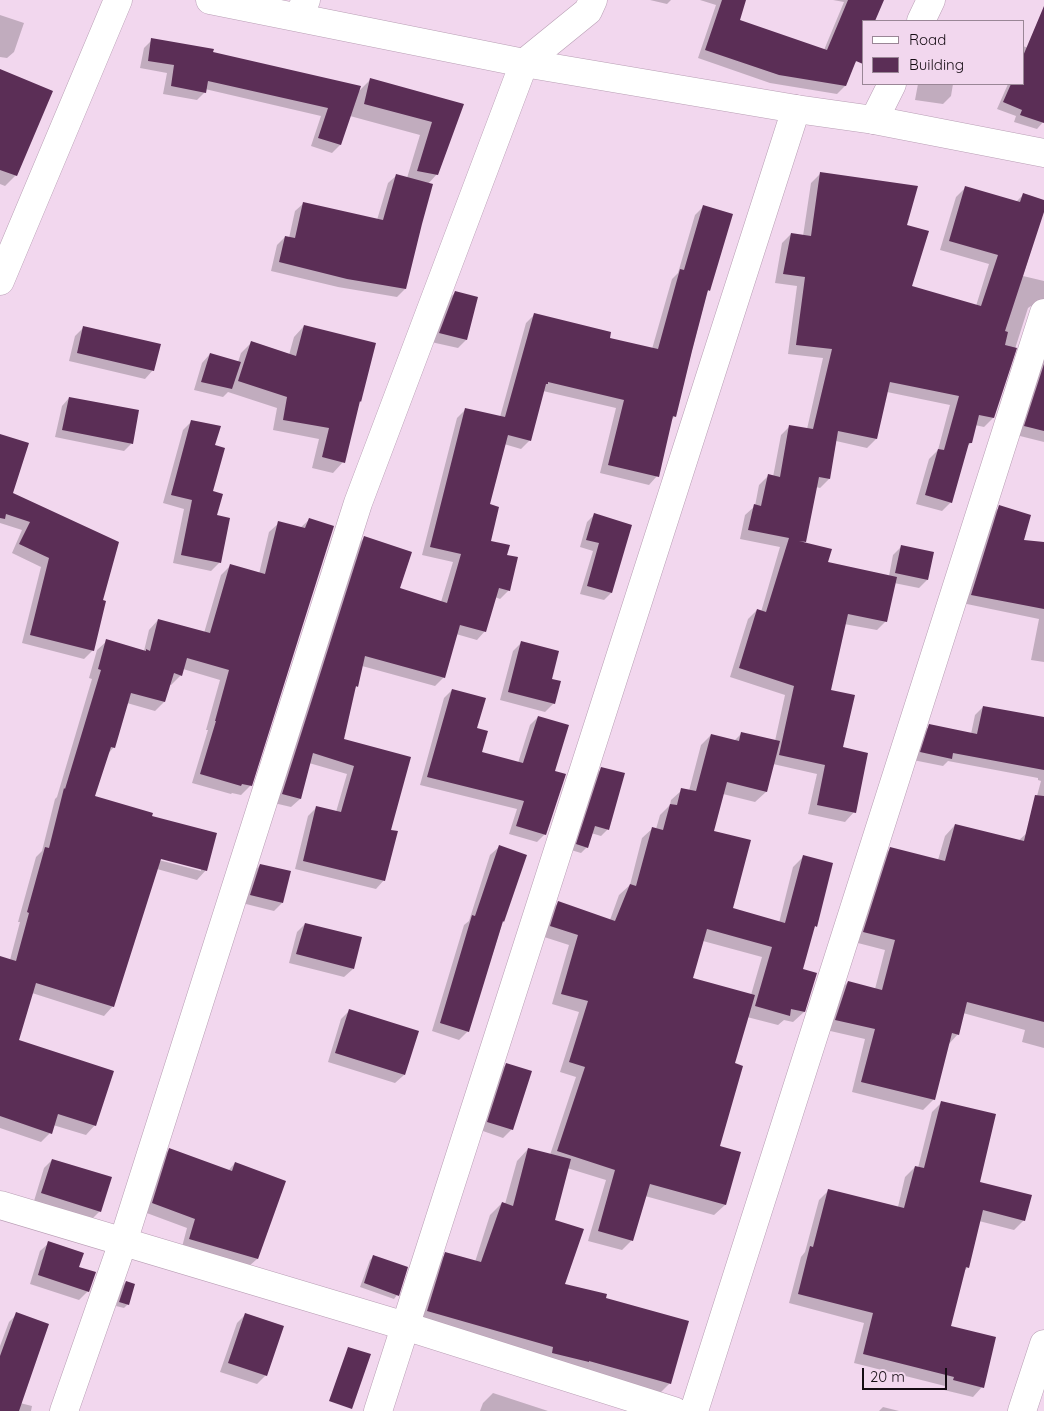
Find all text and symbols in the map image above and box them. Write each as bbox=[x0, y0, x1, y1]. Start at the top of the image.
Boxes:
legend bbox=[862, 20, 1024, 85]
text: Road bbox=[909, 30, 946, 49]
text: Building bbox=[909, 55, 964, 74]
scale bar bbox=[864, 1358, 949, 1390]
text: 20 m bbox=[870, 1367, 905, 1386]

